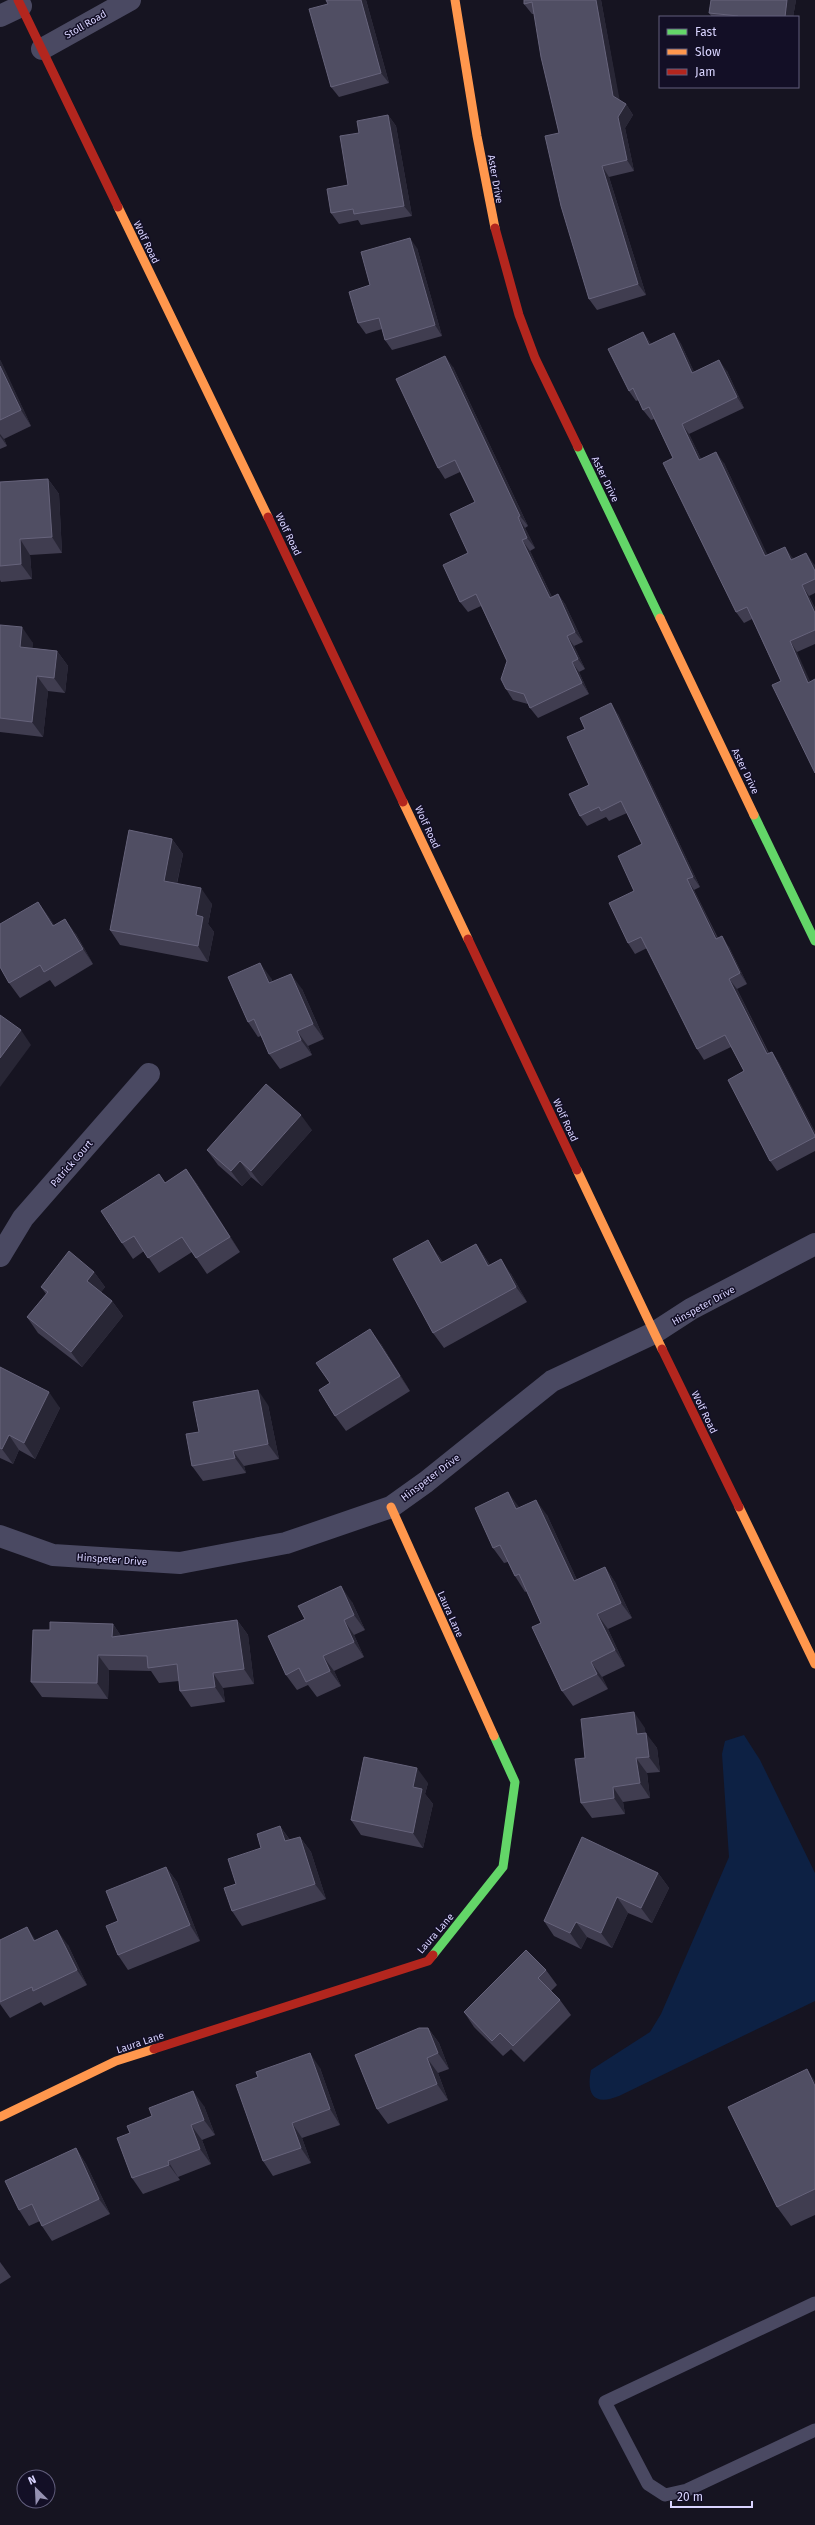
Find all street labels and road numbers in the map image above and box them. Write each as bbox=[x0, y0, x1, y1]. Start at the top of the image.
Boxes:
street label: Stoll Road bbox=[62, 8, 109, 42]
street label: Aster Drive bbox=[485, 154, 505, 204]
street label: Wolf Road bbox=[131, 219, 162, 266]
street label: Aster Drive bbox=[589, 455, 621, 504]
street label: Wolf Road bbox=[273, 511, 304, 558]
street label: Aster Drive bbox=[729, 747, 761, 796]
street label: Wolf Road bbox=[412, 804, 442, 851]
street label: Wolf Road bbox=[550, 1097, 580, 1144]
street label: Patrick Court bbox=[48, 1138, 96, 1190]
street label: Hinspeter Drive bbox=[670, 1284, 737, 1328]
street label: Wolf Road bbox=[689, 1389, 720, 1436]
street label: Hinspeter Drive bbox=[399, 1452, 462, 1504]
street label: Hinspeter Drive bbox=[76, 1552, 147, 1568]
street label: Laura Lane bbox=[435, 1589, 466, 1639]
street label: Laura Lane bbox=[415, 1911, 456, 1956]
street label: Laura Lane bbox=[115, 2030, 166, 2056]

